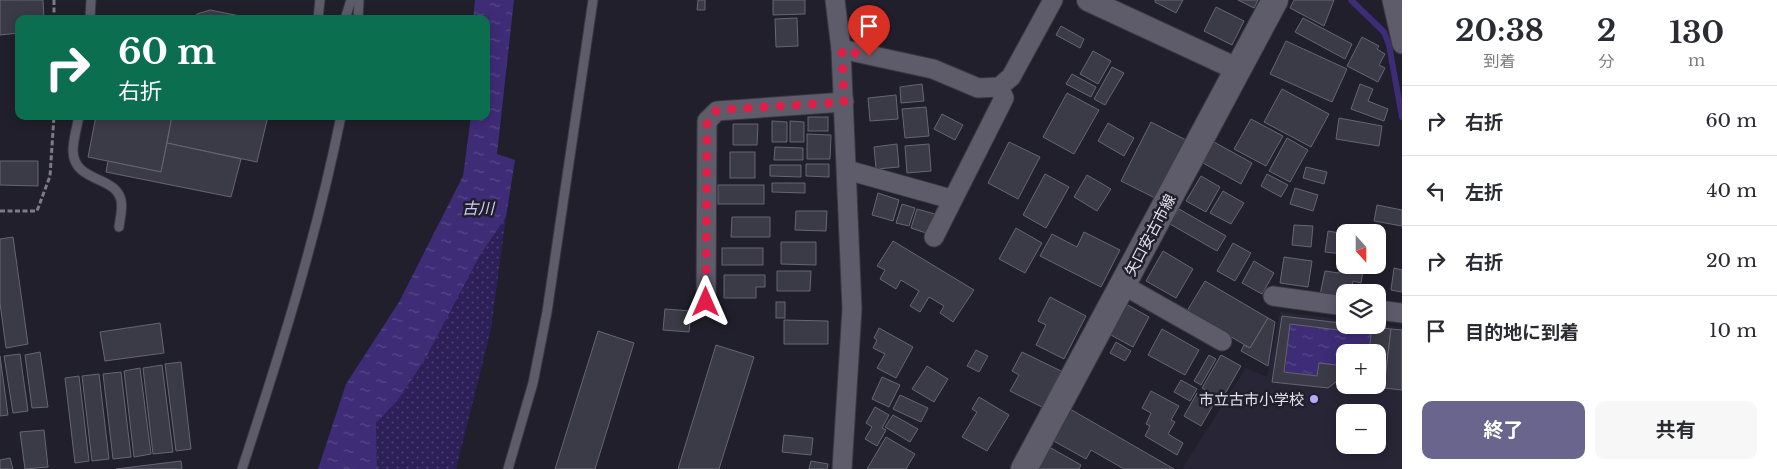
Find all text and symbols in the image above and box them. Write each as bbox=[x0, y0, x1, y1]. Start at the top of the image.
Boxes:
pin bbox=[848, 5, 890, 56]
icon: arrive bbox=[855, 12, 883, 40]
text: 20:38 bbox=[1455, 12, 1544, 49]
text: 2 bbox=[1597, 12, 1616, 49]
text: 130 bbox=[1669, 14, 1724, 51]
text: 60 m bbox=[118, 30, 216, 73]
icon: right bbox=[35, 35, 100, 100]
text: m bbox=[1688, 50, 1705, 70]
text: 到着 bbox=[1483, 51, 1515, 71]
text: 分 bbox=[1599, 51, 1615, 71]
text: 右折 bbox=[118, 78, 162, 105]
icon: right bbox=[1422, 107, 1450, 135]
text: 60 m bbox=[1705, 109, 1757, 132]
text: 右折 bbox=[1465, 111, 1503, 134]
icon: left bbox=[1422, 177, 1450, 205]
text: 40 m bbox=[1706, 179, 1757, 202]
text: 左折 bbox=[1465, 181, 1503, 204]
street label: 矢口安古市線 bbox=[1120, 191, 1180, 279]
water label: 古川 bbox=[462, 198, 496, 218]
north arrow bbox=[1336, 224, 1386, 274]
map controls bbox=[1336, 224, 1386, 454]
icon: right bbox=[1422, 247, 1450, 275]
text: 20 m bbox=[1706, 249, 1757, 272]
text: 右折 bbox=[1465, 251, 1503, 274]
position arrow bbox=[679, 275, 731, 327]
button: layers bbox=[1336, 284, 1386, 334]
icon: arrive bbox=[1422, 317, 1450, 345]
text: 10 m bbox=[1709, 319, 1757, 342]
text: 目的地に到着 bbox=[1465, 321, 1579, 344]
button: + bbox=[1336, 344, 1386, 394]
place label: 市立古市小学校 bbox=[1199, 390, 1304, 409]
marker: 市立古市小学校 bbox=[1308, 393, 1320, 405]
button: 終了 bbox=[1422, 401, 1585, 459]
button: 共有 bbox=[1595, 401, 1757, 459]
button: − bbox=[1336, 404, 1386, 454]

